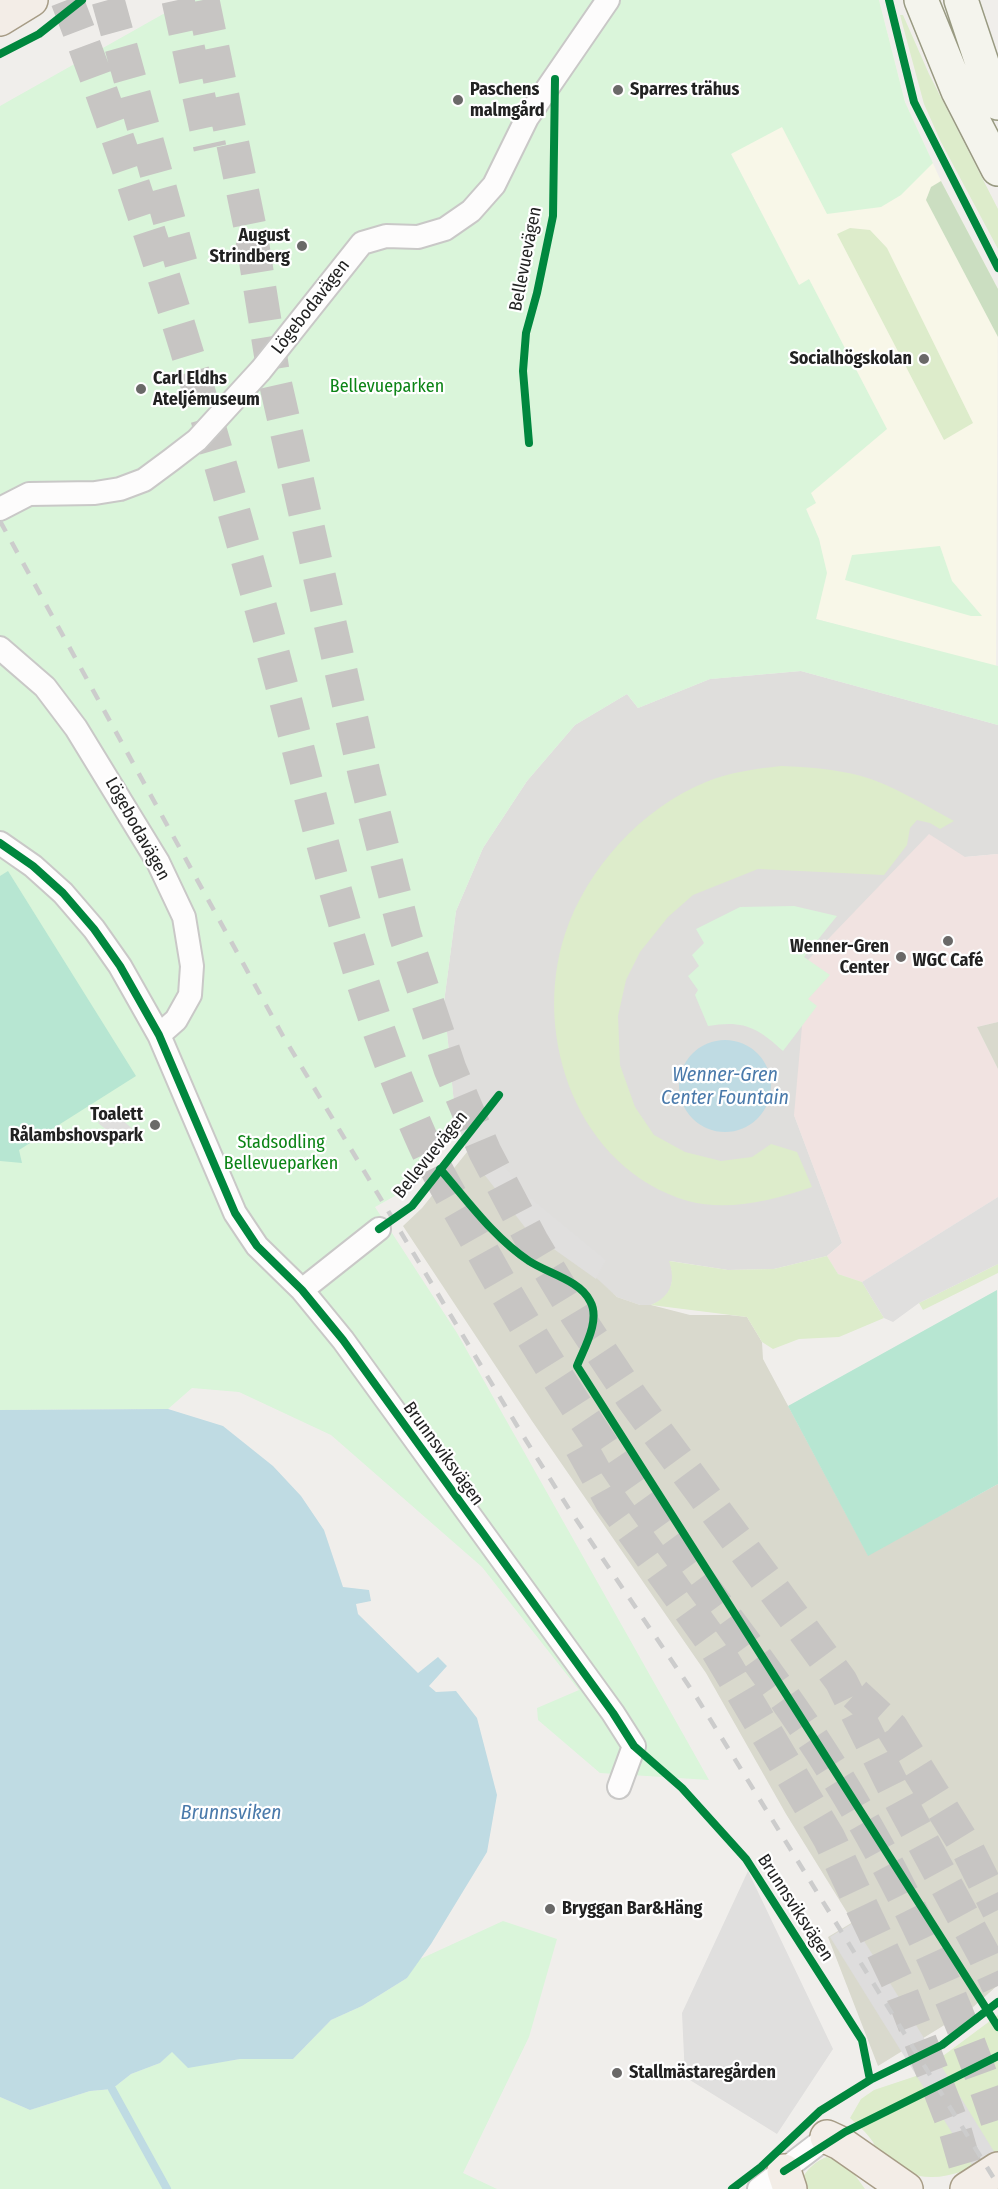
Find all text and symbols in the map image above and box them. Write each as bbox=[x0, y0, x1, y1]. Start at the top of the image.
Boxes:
place label: Paschens malmgård bbox=[470, 79, 545, 122]
place label: Sparres trähus bbox=[630, 79, 739, 101]
marker: Sparres trähus bbox=[611, 83, 625, 97]
marker: Paschens malmgård bbox=[451, 93, 465, 107]
street label: Bellevuevägen bbox=[505, 205, 547, 313]
place label: August Strindberg bbox=[210, 225, 290, 268]
marker: August Strindberg bbox=[295, 239, 309, 253]
street label: Lögebodavägen bbox=[267, 255, 355, 359]
place label: Socialhögskolan bbox=[789, 348, 912, 370]
marker: Socialhögskolan bbox=[917, 352, 931, 366]
place label: Carl Eldhs Ateljémuseum bbox=[153, 368, 260, 410]
park label: Bellevueparken bbox=[330, 376, 444, 398]
marker: Carl Eldhs Ateljémuseum bbox=[134, 382, 148, 396]
street label: Lögebodavägen bbox=[100, 774, 174, 884]
marker: WGC Café bbox=[941, 934, 955, 948]
place label: Wenner-Gren Center bbox=[790, 936, 889, 978]
marker: Wenner-Gren Center bbox=[894, 950, 908, 964]
place label: WGC Café bbox=[913, 950, 983, 972]
water label: Wenner-Gren Center Fountain bbox=[661, 1063, 789, 1110]
place label: Toalett Rålambshovspark bbox=[10, 1104, 143, 1146]
street label: Bellevuevägen bbox=[389, 1107, 473, 1203]
marker: Toalett Rålambshovspark bbox=[148, 1118, 162, 1132]
park label: Stadsodling Bellevueparken bbox=[224, 1132, 338, 1174]
street label: Brunnsviksvägen bbox=[398, 1398, 488, 1510]
water label: Brunnsviken bbox=[180, 1801, 282, 1825]
street label: Brunnsviksvägen bbox=[752, 1850, 838, 1966]
place label: Bryggan Bar&Häng bbox=[562, 1898, 702, 1920]
marker: Bryggan Bar&Häng bbox=[543, 1902, 557, 1916]
place label: Stallmästaregården bbox=[629, 2062, 776, 2084]
marker: Stallmästaregården bbox=[610, 2066, 624, 2080]

